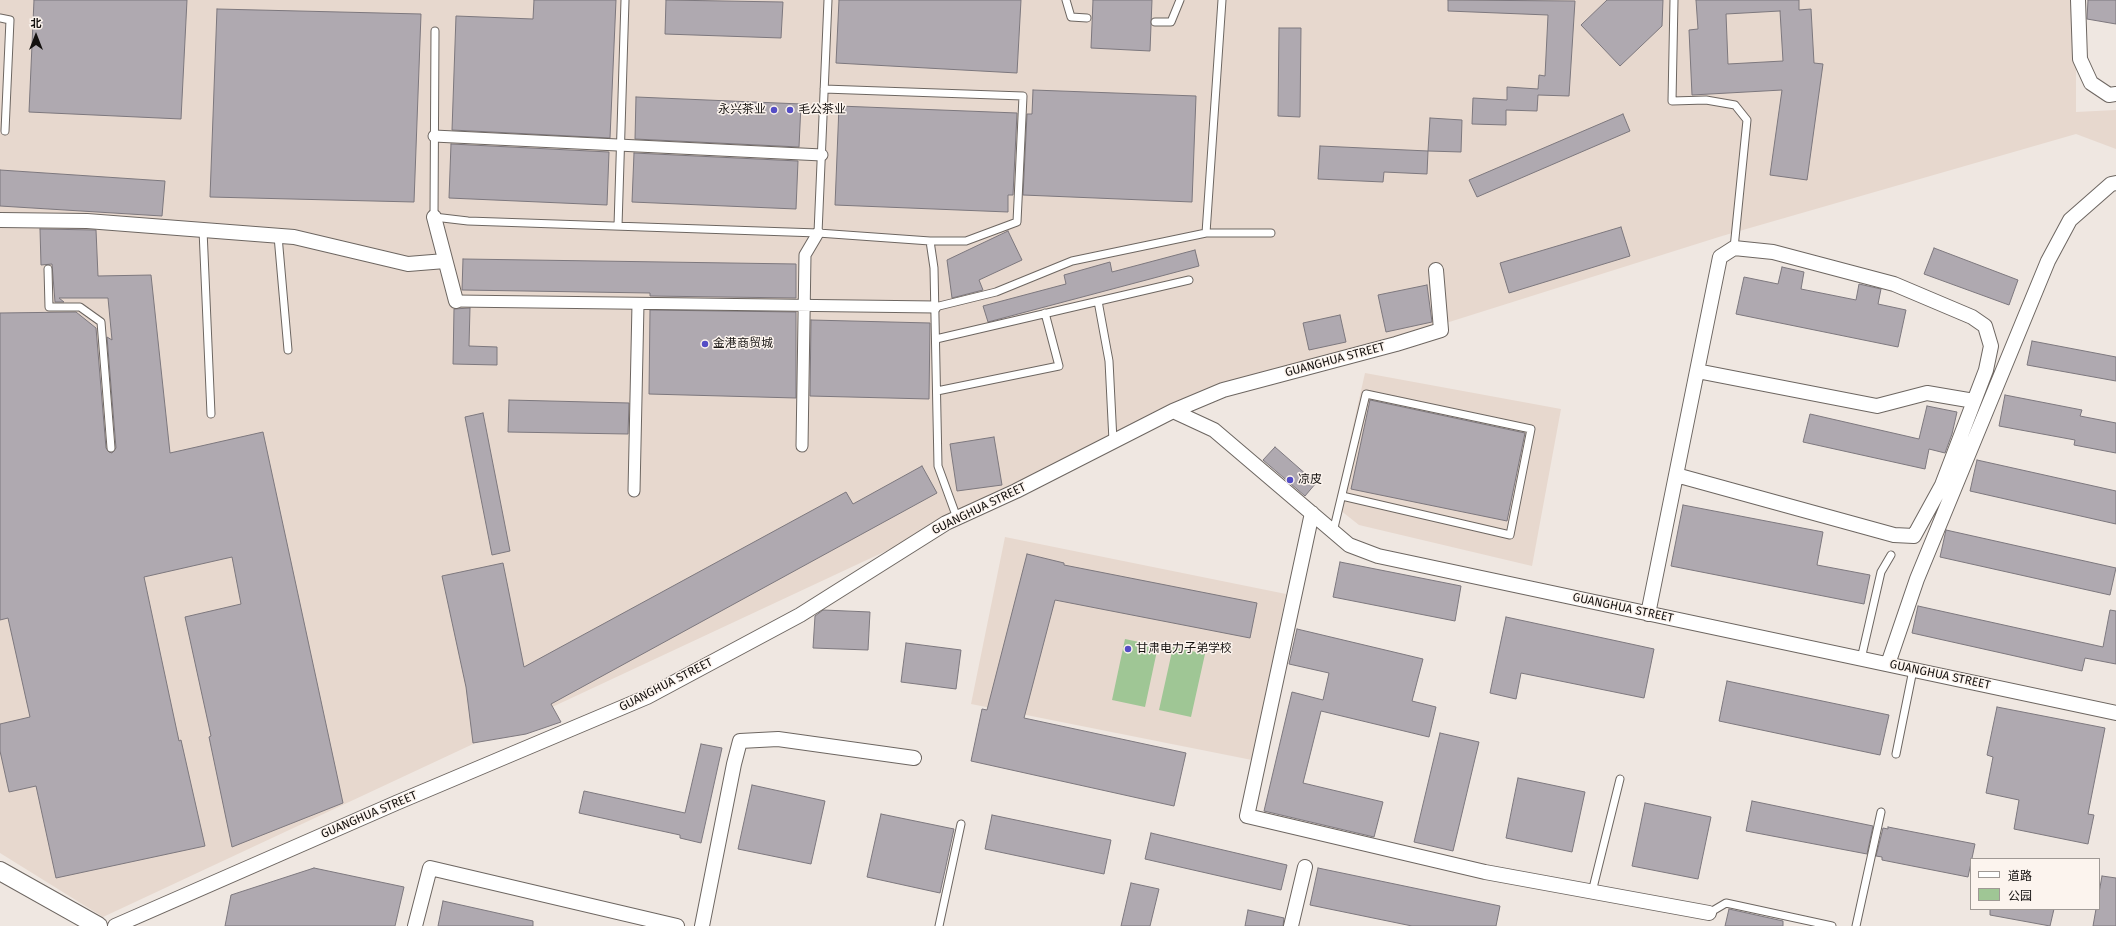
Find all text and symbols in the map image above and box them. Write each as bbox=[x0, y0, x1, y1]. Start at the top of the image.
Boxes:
north arrow bbox=[16, 16, 56, 56]
text: 北 bbox=[31, 17, 42, 30]
place label: 永兴茶业 bbox=[718, 103, 766, 117]
place label: 毛公茶业 bbox=[798, 103, 846, 117]
marker: 永兴茶业 bbox=[769, 105, 779, 115]
marker: 毛公茶业 bbox=[785, 105, 795, 115]
place label: 金港商贸城 bbox=[713, 337, 773, 351]
marker: 金港商贸城 bbox=[700, 339, 710, 349]
street label: GUANGHUA STREET bbox=[1283, 340, 1387, 380]
place label: 凉皮 bbox=[1298, 473, 1322, 487]
marker: 凉皮 bbox=[1285, 475, 1295, 485]
street label: GUANGHUA STREET bbox=[930, 480, 1028, 538]
street label: GUANGHUA STREET bbox=[1571, 590, 1675, 626]
place label: 甘肃电力子弟学校 bbox=[1136, 642, 1232, 656]
marker: 甘肃电力子弟学校 bbox=[1123, 644, 1133, 654]
street label: GUANGHUA STREET bbox=[617, 655, 715, 715]
street label: GUANGHUA STREET bbox=[1888, 657, 1992, 693]
street label: GUANGHUA STREET bbox=[319, 788, 419, 842]
legend bbox=[1970, 858, 2100, 910]
text: 道路 bbox=[2008, 869, 2032, 883]
text: 公园 bbox=[2008, 889, 2032, 903]

